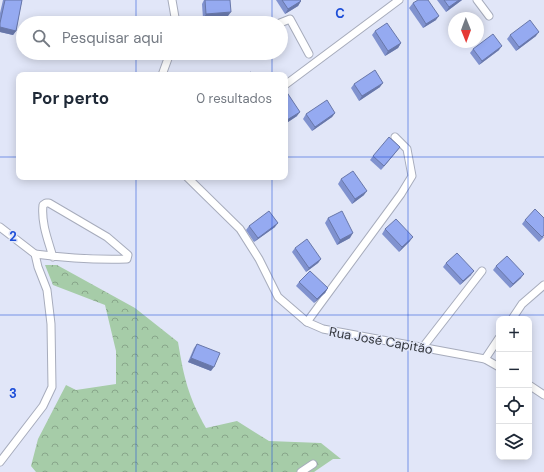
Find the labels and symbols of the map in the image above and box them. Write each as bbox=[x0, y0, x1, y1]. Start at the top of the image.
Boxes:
text: C bbox=[335, 5, 345, 22]
north arrow bbox=[448, 12, 484, 48]
text: 2 bbox=[9, 228, 17, 245]
street label: Rua José Capitão bbox=[328, 323, 434, 358]
text: 3 bbox=[9, 385, 17, 402]

